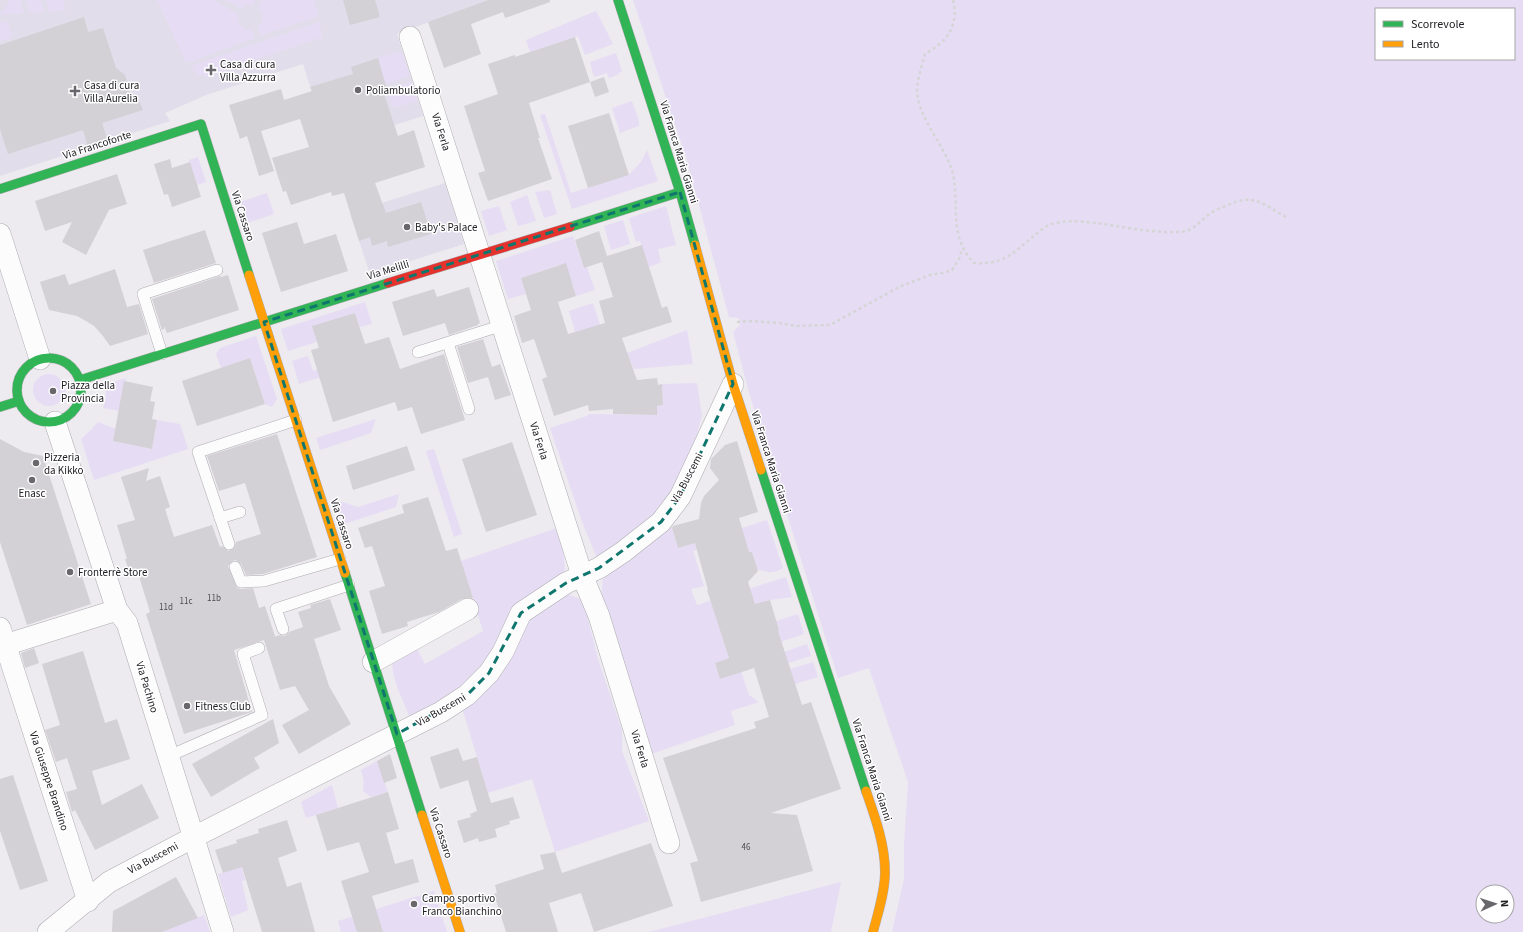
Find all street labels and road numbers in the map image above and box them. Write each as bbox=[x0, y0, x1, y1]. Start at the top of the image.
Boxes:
street label: Via Franca Maria Gianni bbox=[656, 99, 702, 205]
street label: Via Ferla bbox=[428, 111, 454, 153]
street label: Via Francofonte bbox=[61, 127, 134, 163]
street label: Via Cassaro bbox=[228, 189, 258, 243]
street label: Via Melilli bbox=[365, 256, 411, 284]
street label: Via Franca Maria Gianni bbox=[747, 409, 795, 515]
street label: Via Ferla bbox=[526, 420, 552, 462]
street label: Via Buscemi bbox=[667, 450, 707, 506]
street label: Via Cassaro bbox=[327, 497, 357, 551]
street label: Via Pachino bbox=[132, 659, 162, 715]
street label: Via Buscemi bbox=[413, 690, 469, 730]
street label: Via Franca Maria Gianni bbox=[848, 717, 896, 823]
street label: Via Ferla bbox=[627, 728, 653, 770]
street label: Via Giuseppe Brandino bbox=[26, 729, 72, 833]
street label: Via Cassaro bbox=[426, 806, 456, 860]
street label: Via Buscemi bbox=[125, 838, 181, 878]

